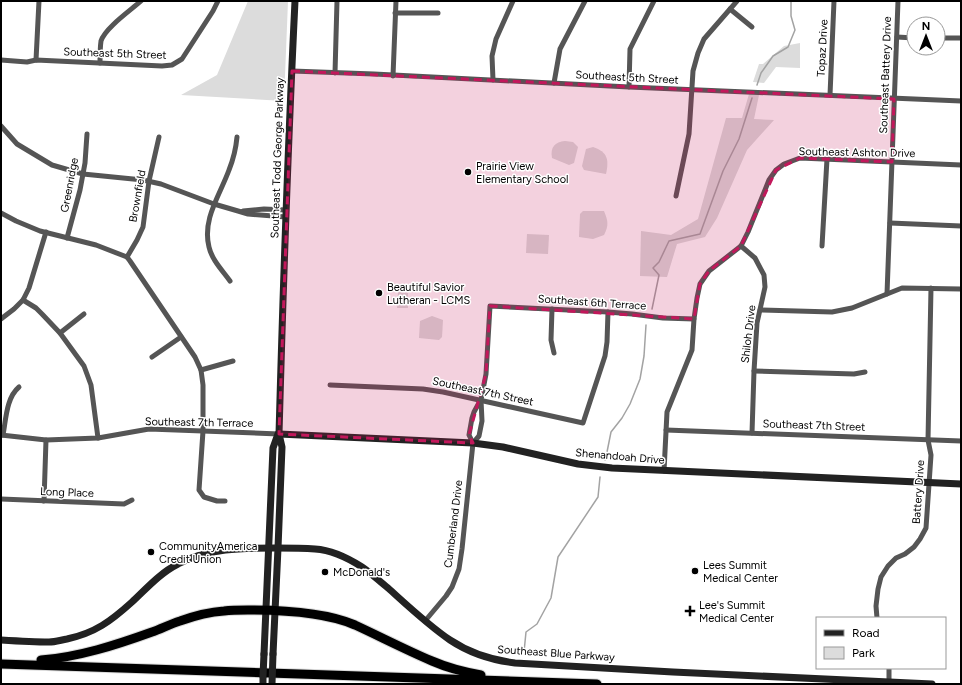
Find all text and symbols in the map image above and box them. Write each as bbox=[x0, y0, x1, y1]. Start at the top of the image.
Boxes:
street label: Southeast Battery Drive bbox=[877, 16, 894, 134]
north arrow bbox=[906, 16, 946, 56]
street label: Topaz Drive bbox=[815, 19, 830, 77]
text: N bbox=[922, 20, 930, 33]
street label: Southeast 5th Street bbox=[63, 45, 167, 62]
street label: Southeast 5th Street bbox=[575, 68, 679, 87]
street label: Southeast Todd George Parkway bbox=[268, 77, 287, 239]
street label: Southeast Ashton Drive bbox=[799, 145, 915, 160]
street label: Greenridge bbox=[58, 157, 81, 214]
place label: Prairie View Elementary School bbox=[476, 160, 568, 186]
marker: Prairie View Elementary School bbox=[463, 167, 473, 177]
street label: Brownfield bbox=[126, 169, 148, 223]
place label: Beautiful Savior Lutheran - LCMS bbox=[387, 281, 471, 307]
marker: Beautiful Savior Lutheran - LCMS bbox=[374, 288, 384, 298]
street label: Southeast 6th Terrace bbox=[537, 292, 647, 313]
street label: Shiloh Drive bbox=[738, 304, 759, 364]
street label: Southeast 7th Street bbox=[431, 374, 535, 409]
street label: Southeast 7th Terrace bbox=[145, 415, 253, 430]
street label: Southeast 7th Street bbox=[762, 417, 866, 434]
street label: Shenandoah Drive bbox=[575, 446, 665, 467]
street label: Battery Drive bbox=[910, 460, 927, 525]
street label: Cumberland Drive bbox=[442, 479, 465, 569]
street label: Long Place bbox=[40, 485, 94, 500]
place label: CommunityAmerica Credit Union bbox=[159, 540, 257, 566]
marker: CommunityAmerica Credit Union bbox=[146, 547, 156, 557]
place label: Lees Summit Medical Center bbox=[703, 559, 778, 585]
place label: McDonald's bbox=[333, 566, 390, 579]
marker: Lees Summit Medical Center bbox=[690, 566, 700, 576]
marker: McDonald's bbox=[320, 567, 330, 577]
place label: Lee's Summit Medical Center bbox=[699, 599, 774, 625]
marker: Lee's Summit Medical Center bbox=[684, 605, 696, 617]
legend bbox=[816, 617, 946, 669]
text: Road bbox=[852, 626, 880, 640]
street label: Southeast Blue Parkway bbox=[497, 643, 615, 664]
text: Park bbox=[852, 646, 875, 660]

